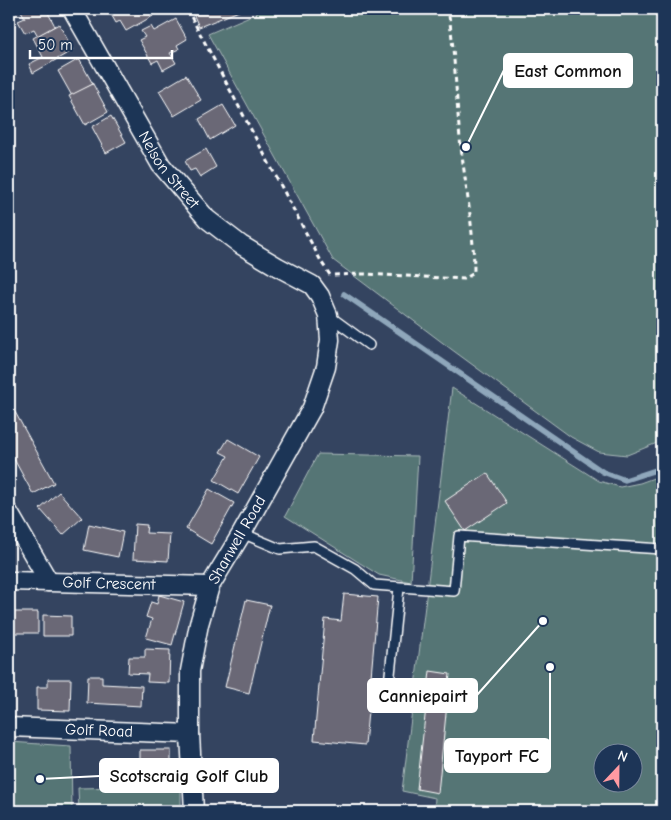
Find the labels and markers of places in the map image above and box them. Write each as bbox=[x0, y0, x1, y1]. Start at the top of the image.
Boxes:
callout: East Common bbox=[504, 54, 632, 87]
callout: Canniepairt bbox=[368, 679, 477, 712]
callout: Tayport FC bbox=[445, 739, 550, 772]
callout: Scotscraig Golf Club bbox=[100, 759, 278, 792]

